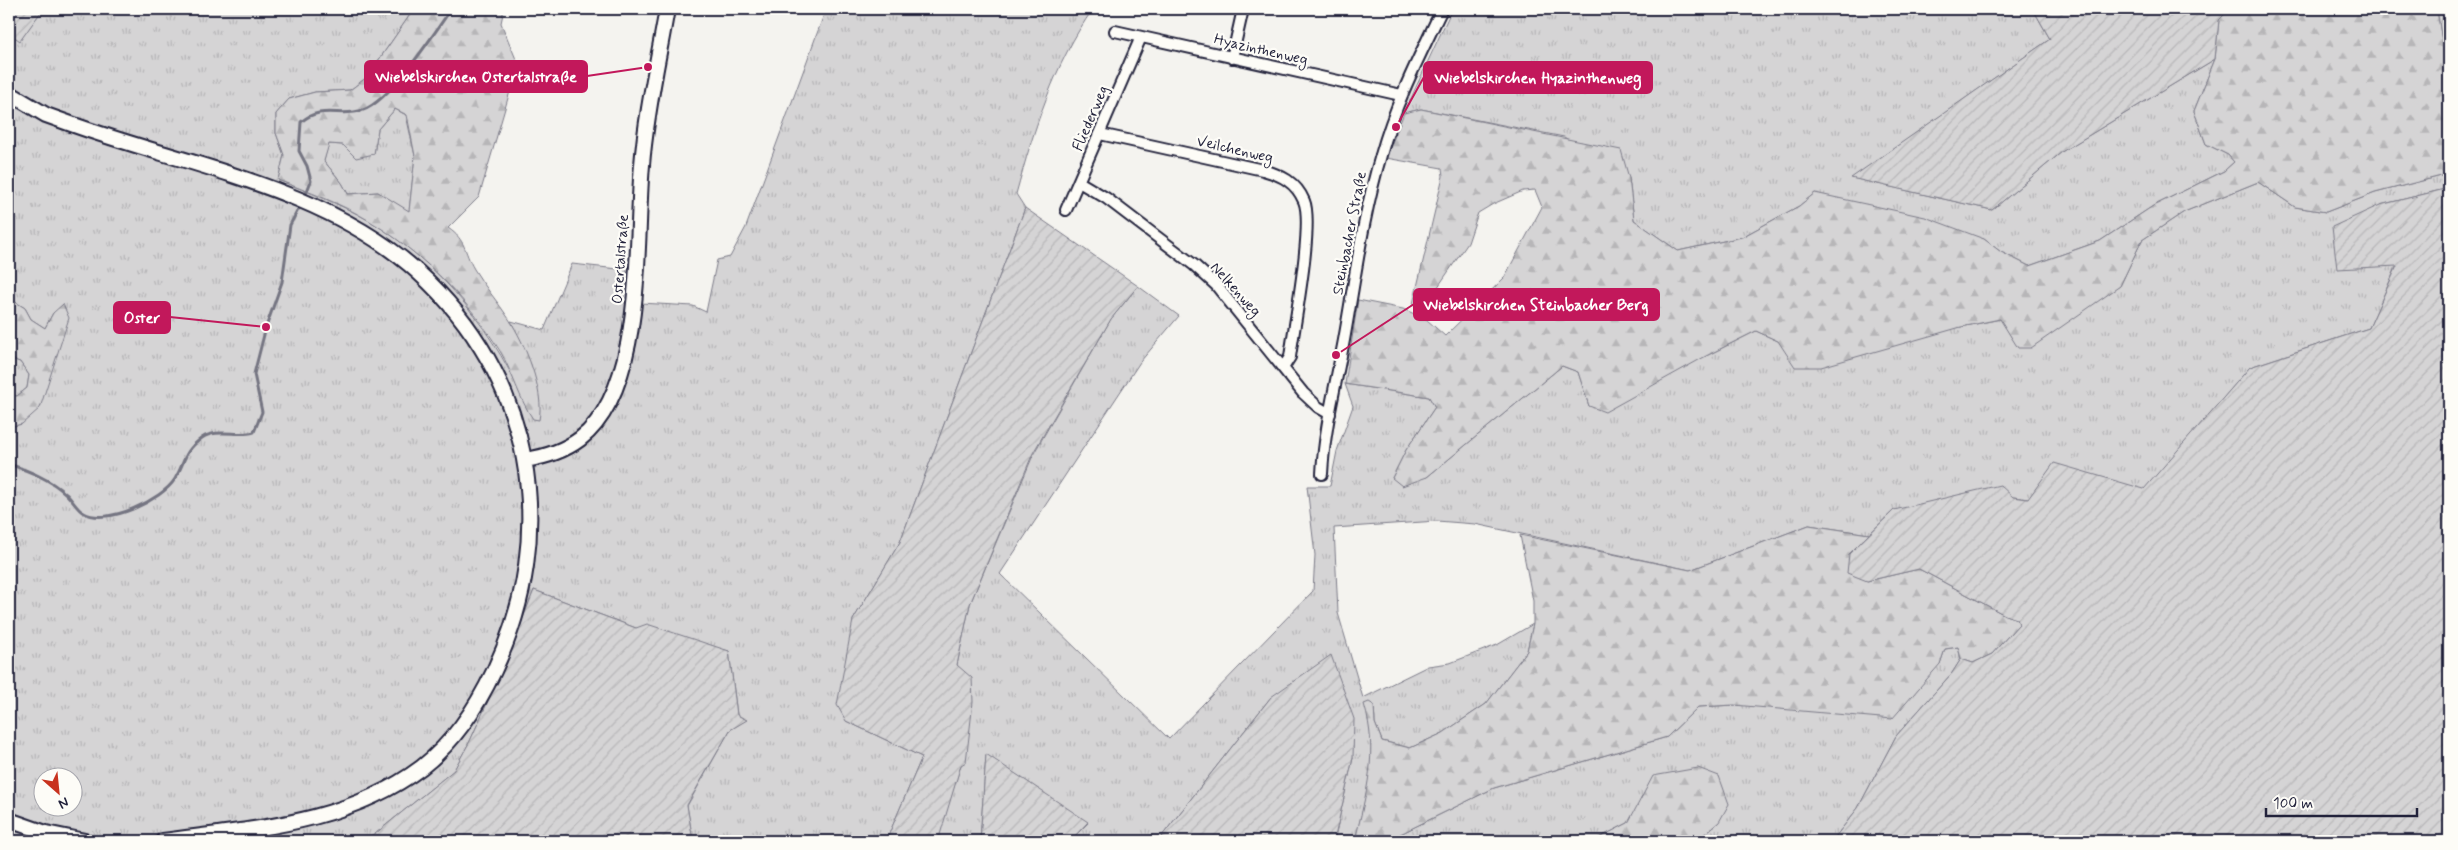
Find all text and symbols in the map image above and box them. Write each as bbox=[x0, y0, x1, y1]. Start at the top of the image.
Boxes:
street label: Hyazinthenweg bbox=[1212, 29, 1310, 71]
callout: Wiebelskirchen Ostertalstraße bbox=[365, 61, 587, 92]
callout: Wiebelskirchen Hyazinthenweg bbox=[1424, 62, 1652, 93]
text: Wiebelskirchen Ostertalstraße bbox=[374, 67, 577, 88]
text: Wiebelskirchen Hyazinthenweg bbox=[1434, 68, 1641, 91]
street label: Fliederweg bbox=[1068, 83, 1114, 154]
street label: Veilchenweg bbox=[1194, 131, 1275, 169]
street label: Steinbacher Straße bbox=[1328, 170, 1372, 297]
street label: Ostertalstraße bbox=[608, 214, 634, 305]
street label: Nelkenweg bbox=[1205, 258, 1265, 322]
callout: Wiebelskirchen Steinbacher Berg bbox=[1414, 289, 1659, 320]
text: Wiebelskirchen Steinbacher Berg bbox=[1423, 295, 1649, 317]
callout: Oster bbox=[114, 302, 170, 333]
text: Oster bbox=[124, 308, 160, 329]
north arrow bbox=[32, 768, 82, 818]
scale bar bbox=[2266, 785, 2417, 817]
text: N bbox=[55, 793, 72, 813]
text: 100 m bbox=[2273, 794, 2313, 814]

